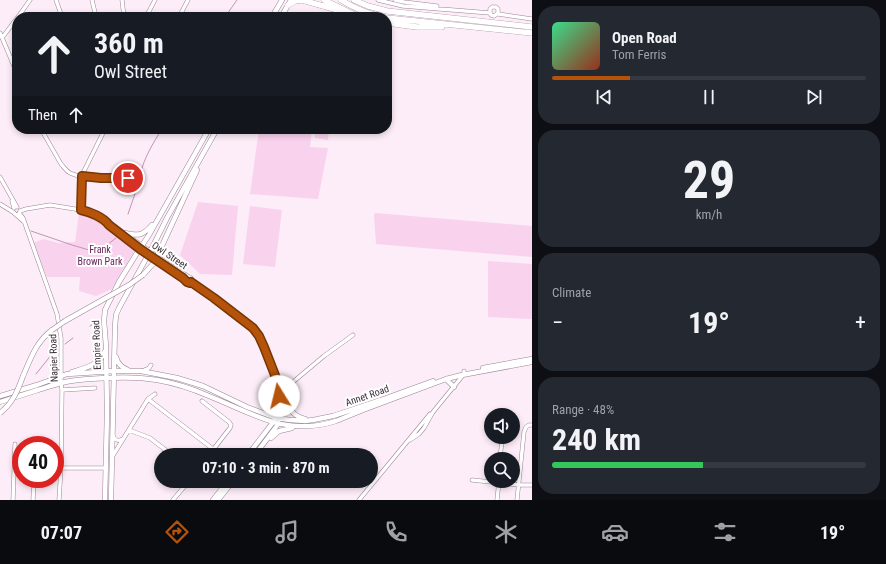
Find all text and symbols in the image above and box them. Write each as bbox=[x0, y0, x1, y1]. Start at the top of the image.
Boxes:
text: 360 m bbox=[94, 27, 164, 60]
icon: ahead bbox=[28, 28, 80, 80]
text: Open Road bbox=[612, 29, 677, 47]
text: Tom Ferris bbox=[612, 47, 666, 62]
text: Owl Street bbox=[94, 61, 167, 82]
icon: previous bbox=[593, 86, 615, 108]
icon: pause bbox=[698, 86, 720, 108]
icon: next bbox=[803, 86, 825, 108]
icon: ahead bbox=[65, 104, 87, 126]
text: Then bbox=[28, 106, 57, 124]
text: 29 bbox=[683, 150, 735, 211]
pin bbox=[111, 161, 145, 195]
icon: arrive bbox=[117, 167, 139, 189]
text: km/h bbox=[696, 207, 722, 222]
street label: Owl Street bbox=[150, 240, 190, 271]
park label: Frank Brown Park bbox=[78, 244, 123, 267]
text: Climate bbox=[552, 285, 591, 300]
text: 19° bbox=[688, 305, 730, 340]
text: − bbox=[552, 310, 563, 335]
text: + bbox=[855, 310, 866, 335]
street label: Empire Road bbox=[90, 320, 103, 370]
street label: Napier Road bbox=[47, 334, 60, 382]
position arrow bbox=[258, 375, 300, 417]
street label: Annet Road bbox=[344, 383, 390, 408]
text: Range · 48% bbox=[552, 402, 614, 417]
map controls bbox=[484, 408, 520, 488]
button: sound bbox=[484, 408, 520, 444]
text: 240 km bbox=[552, 422, 641, 457]
speed limit sign: 40 bbox=[12, 436, 64, 488]
button: search bbox=[484, 452, 520, 488]
text: 07:10 · 3 min · 870 m bbox=[202, 459, 330, 477]
icon: directions bbox=[163, 518, 191, 546]
icon: music bbox=[273, 518, 301, 546]
icon: phone bbox=[382, 518, 410, 546]
icon: climate bbox=[492, 518, 520, 546]
icon: car bbox=[601, 518, 629, 546]
icon: filters bbox=[711, 518, 739, 546]
text: 07:07 bbox=[41, 522, 82, 543]
text: 19° bbox=[820, 522, 845, 543]

